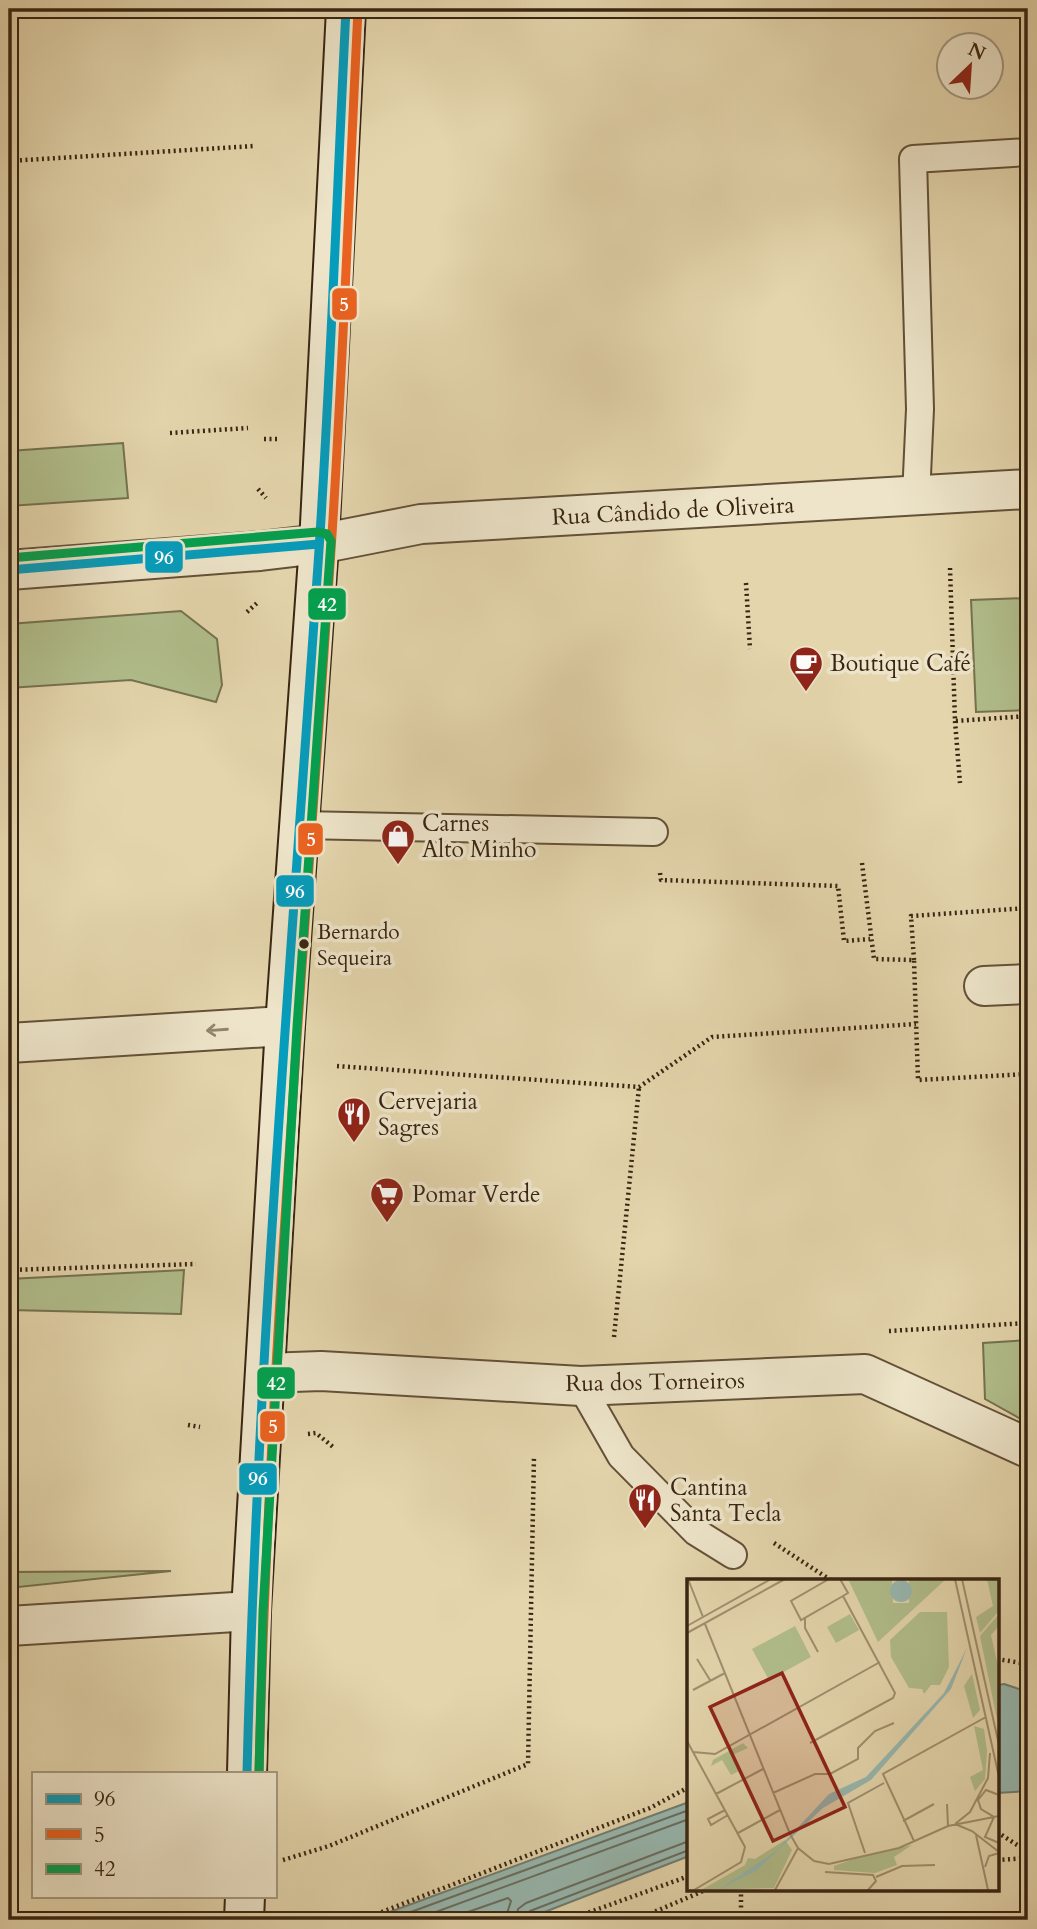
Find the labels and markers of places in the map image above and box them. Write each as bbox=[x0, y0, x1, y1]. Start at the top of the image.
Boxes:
cafe icon: Boutique Café bbox=[787, 644, 825, 693]
place label: Boutique Café bbox=[830, 648, 971, 679]
place label: Carnes Alto Minho bbox=[422, 808, 536, 865]
shop icon: Carnes Alto Minho bbox=[379, 817, 417, 866]
place label: Bernardo Sequeira bbox=[317, 918, 400, 973]
marker: Bernardo Sequeira bbox=[297, 937, 311, 951]
place label: Cervejaria Sagres bbox=[378, 1086, 478, 1143]
restaurant icon: Cervejaria Sagres bbox=[335, 1095, 373, 1144]
supermarket icon: Pomar Verde bbox=[368, 1175, 406, 1224]
place label: Pomar Verde bbox=[412, 1179, 540, 1210]
place label: Cantina Santa Tecla bbox=[670, 1472, 782, 1529]
restaurant icon: Cantina Santa Tecla bbox=[626, 1481, 664, 1530]

